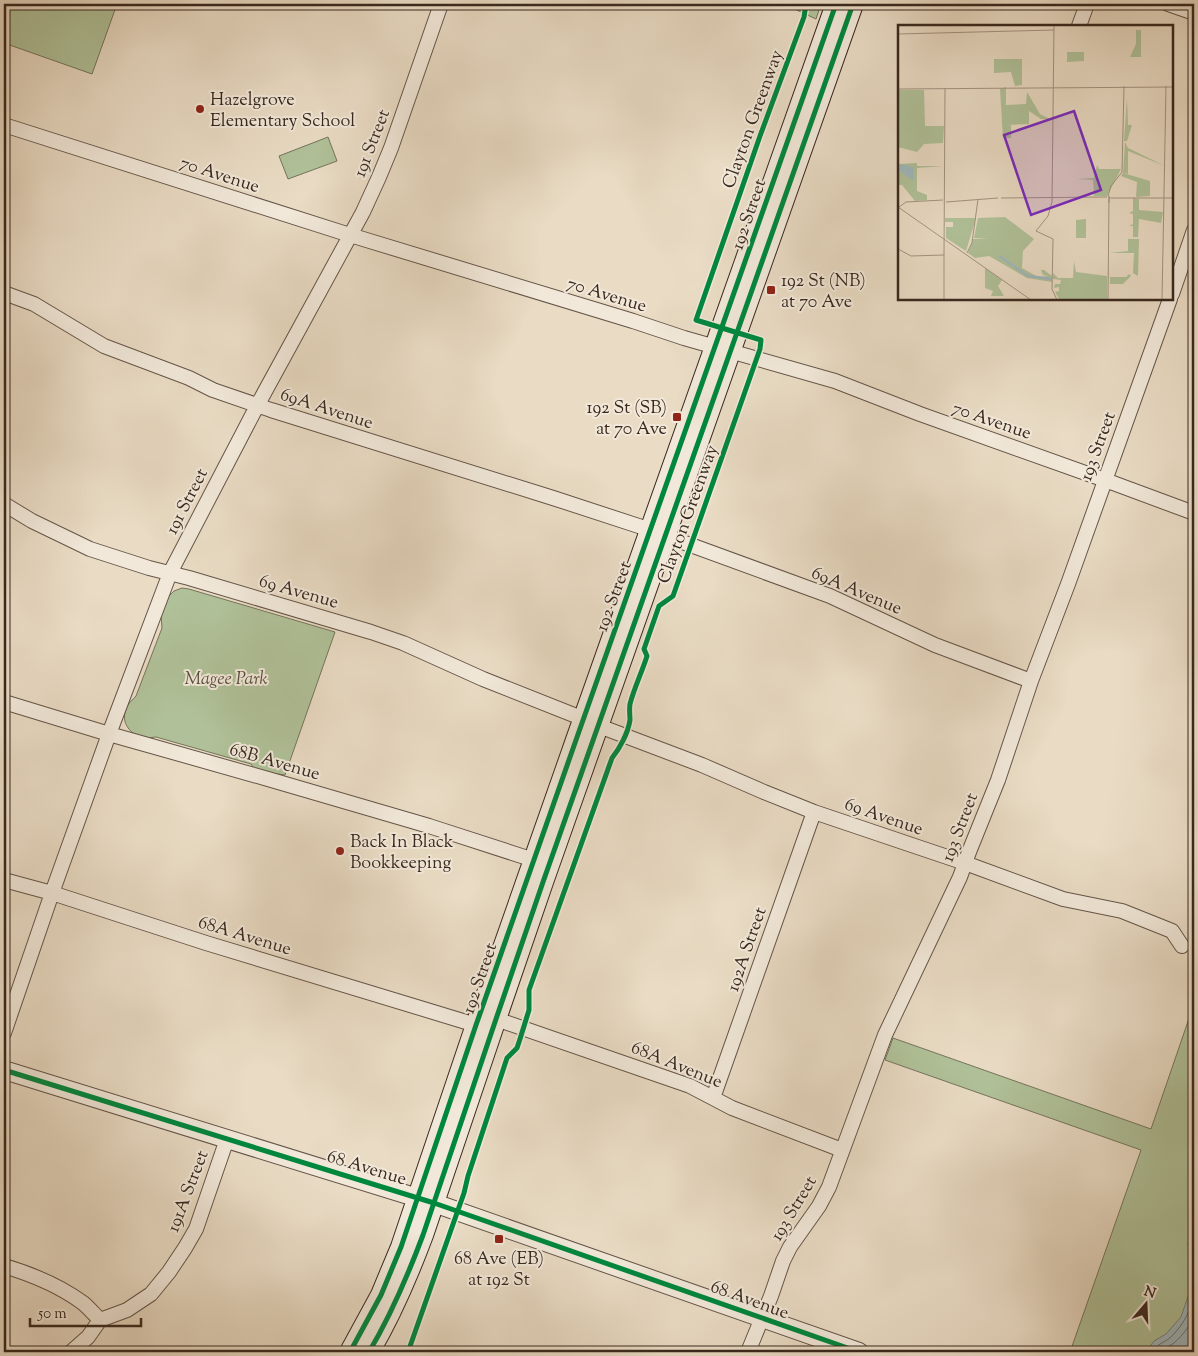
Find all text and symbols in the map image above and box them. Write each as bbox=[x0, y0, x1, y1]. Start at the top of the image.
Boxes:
inset map bbox=[898, 25, 1173, 300]
street label: Clayton Greenway bbox=[717, 47, 791, 193]
place label: Hazelgrove Elementary School bbox=[210, 88, 355, 135]
marker: Hazelgrove Elementary School bbox=[194, 103, 206, 115]
street label: 191 Street bbox=[348, 106, 398, 182]
street label: 70 Avenue bbox=[176, 151, 262, 201]
street label: 192 Street bbox=[726, 176, 774, 254]
place label: 192 St (NB) at 70 Ave bbox=[781, 269, 866, 316]
street label: 70 Avenue bbox=[563, 271, 650, 320]
marker: 192 St (NB) at 70 Ave bbox=[765, 284, 777, 296]
street label: 69A Avenue bbox=[277, 383, 376, 437]
place label: 192 St (SB) at 70 Ave bbox=[587, 396, 667, 443]
street label: 70 Avenue bbox=[948, 396, 1034, 448]
street label: 193 Street bbox=[1074, 408, 1123, 485]
marker: 192 St (SB) at 70 Ave bbox=[671, 411, 683, 423]
street label: Clayton Greenway bbox=[652, 442, 726, 588]
street label: 191 Street bbox=[160, 464, 216, 539]
street label: 192 Street bbox=[590, 558, 640, 636]
street label: 69A Avenue bbox=[807, 561, 906, 623]
street label: 69 Avenue bbox=[256, 569, 341, 617]
park label: Magee Park bbox=[184, 667, 268, 693]
street label: 68B Avenue bbox=[226, 738, 323, 788]
street label: 193 Street bbox=[936, 789, 986, 866]
street label: 69 Avenue bbox=[841, 792, 926, 843]
place label: Back In Black Bookkeeping bbox=[350, 830, 454, 877]
marker: Back In Black Bookkeeping bbox=[334, 845, 346, 857]
street label: 192A Street bbox=[721, 904, 775, 996]
street label: 68A Avenue bbox=[195, 910, 294, 963]
street label: 192 Street bbox=[457, 940, 505, 1018]
street label: 68A Avenue bbox=[627, 1036, 726, 1096]
street label: 68 Avenue bbox=[323, 1145, 409, 1193]
street label: 191A Street bbox=[161, 1147, 216, 1236]
street label: 193 Street bbox=[765, 1171, 824, 1247]
marker: 68 Ave (EB) at 192 St bbox=[493, 1233, 505, 1245]
place label: 68 Ave (EB) at 192 St bbox=[454, 1247, 544, 1294]
street label: 68 Avenue bbox=[706, 1275, 792, 1327]
north arrow bbox=[1120, 1278, 1170, 1328]
text: N bbox=[1141, 1282, 1158, 1305]
scale bar bbox=[30, 1296, 141, 1328]
text: 50 m bbox=[37, 1304, 67, 1325]

